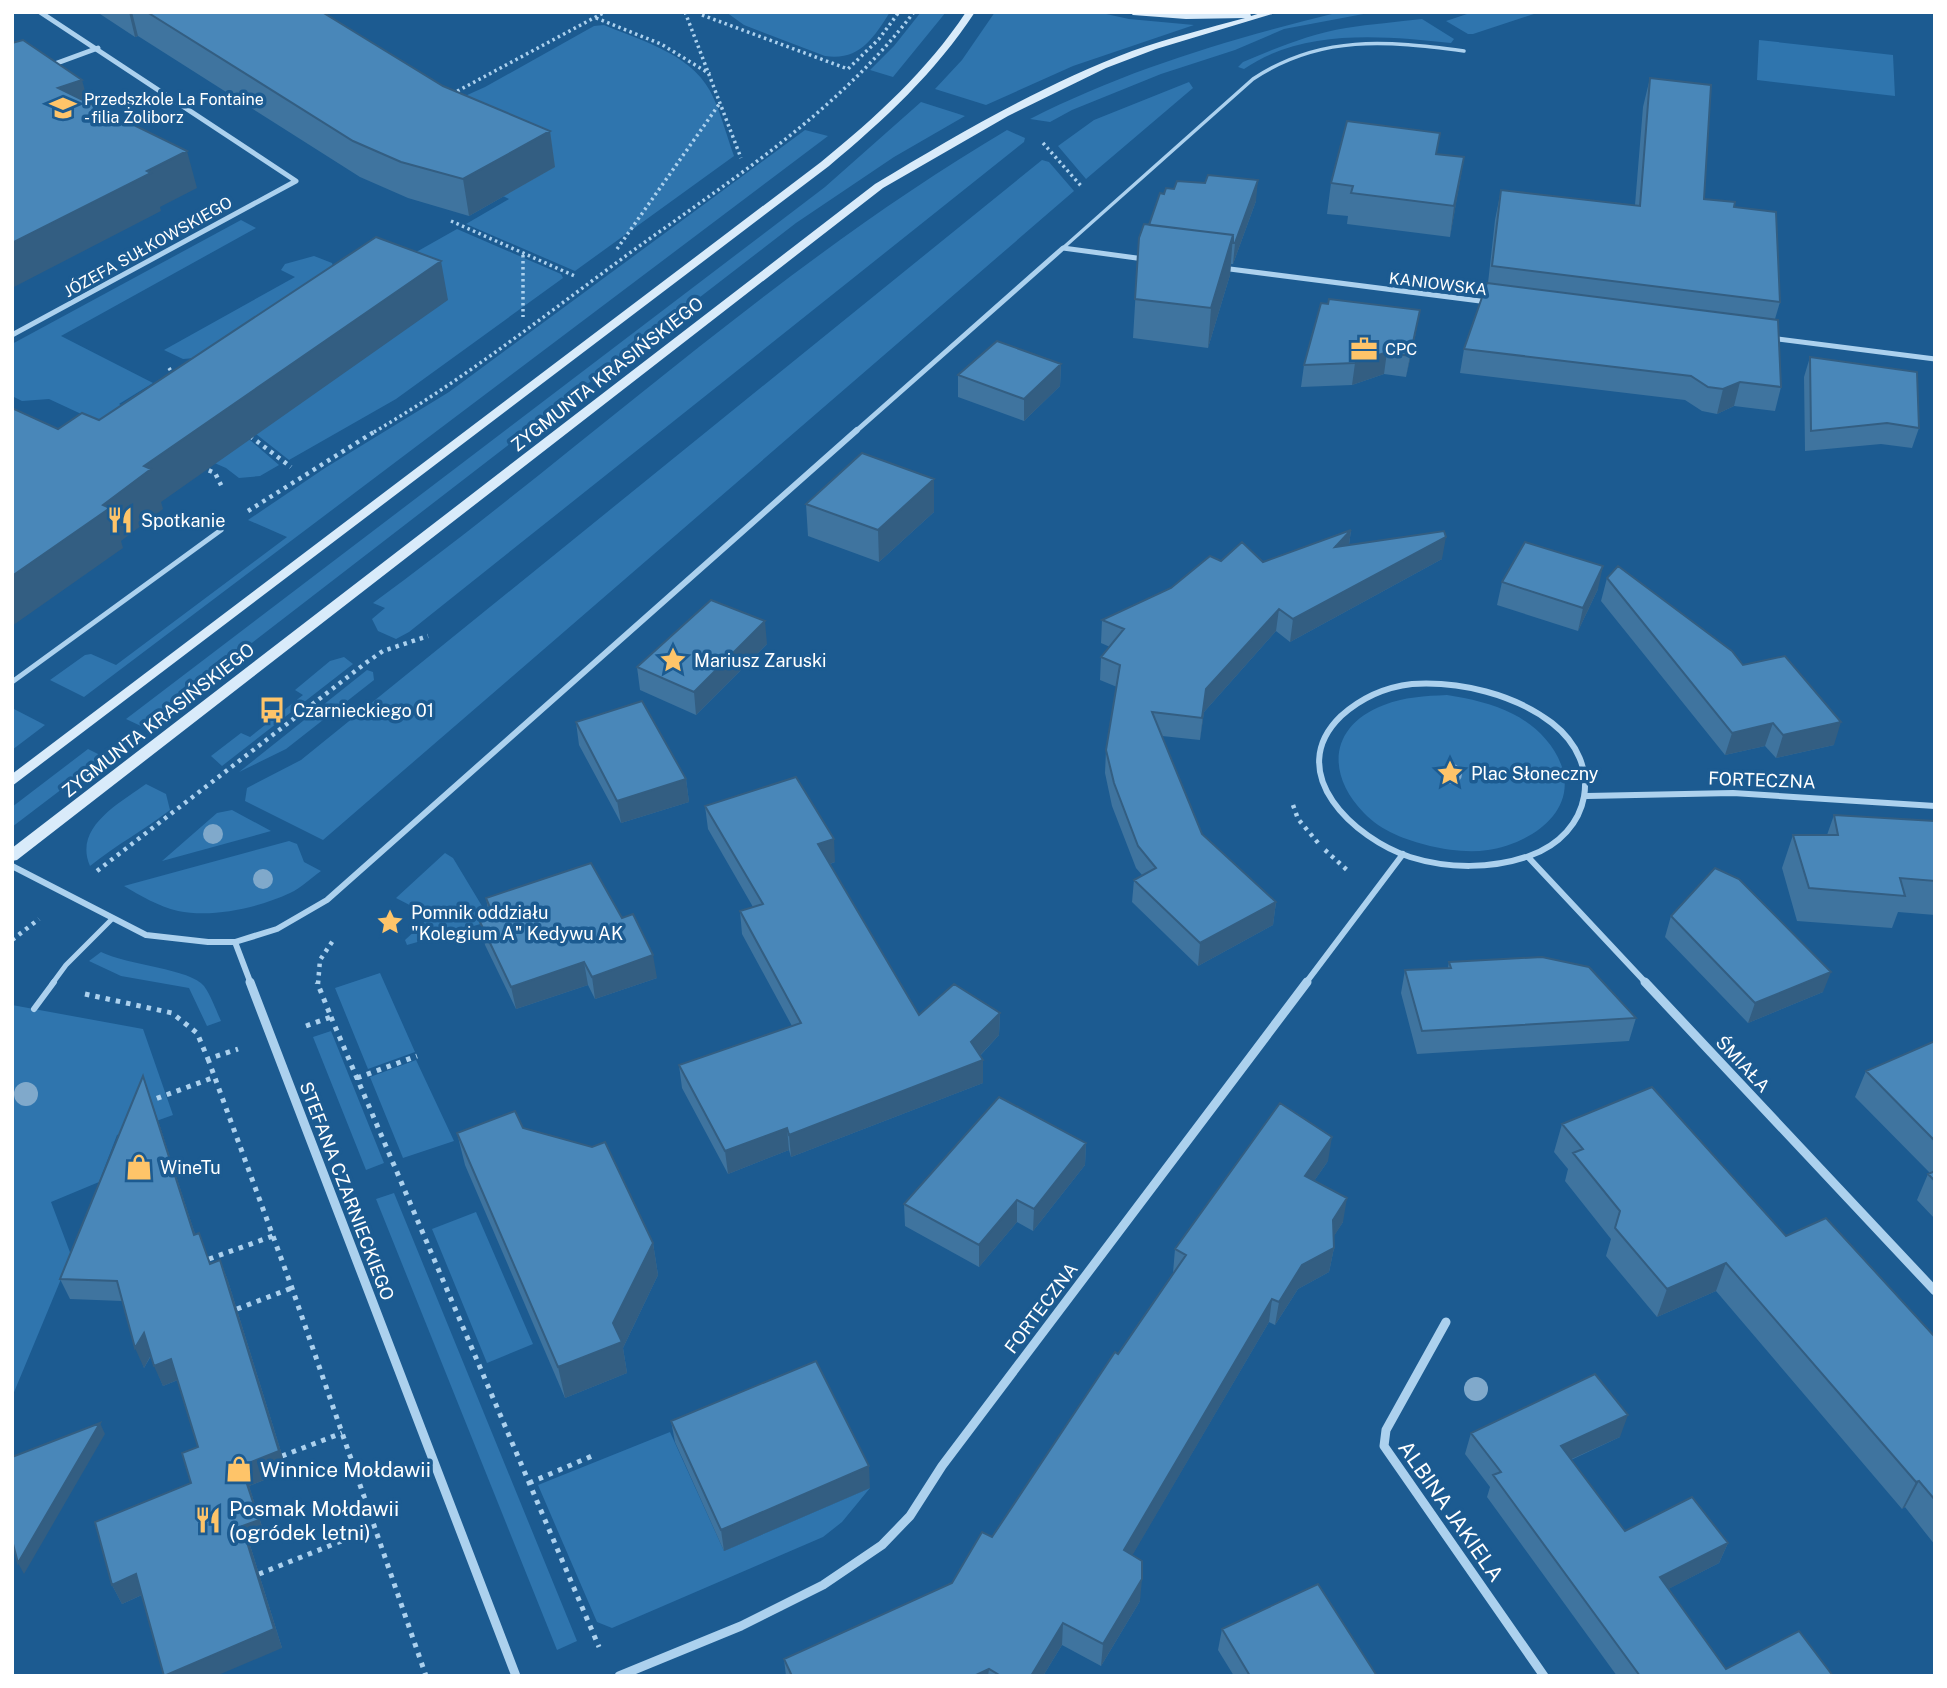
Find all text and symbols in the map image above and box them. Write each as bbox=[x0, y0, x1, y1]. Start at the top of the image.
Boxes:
place label: Przedszkole La Fontaine - filia Żoliborz bbox=[84, 90, 264, 127]
school or university icon: Przedszkole La Fontaine - filia Żoliborz bbox=[48, 93, 78, 123]
street label: JÓZEFA SUŁKOWSKIEGO bbox=[60, 192, 236, 301]
street label: KANIOWSKA bbox=[1388, 269, 1488, 299]
street label: ZYGMUNTA KRASIŃSKIEGO bbox=[506, 292, 707, 456]
office icon: CPC bbox=[1349, 334, 1379, 364]
place label: CPC bbox=[1385, 340, 1417, 359]
restaurant icon: Spotkanie bbox=[105, 505, 135, 535]
place label: Spotkanie bbox=[141, 510, 225, 531]
street label: ZYGMUNTA KRASIŃSKIEGO bbox=[57, 638, 258, 802]
place icon: Mariusz Zaruski bbox=[658, 645, 688, 675]
place label: Mariusz Zaruski bbox=[694, 650, 827, 671]
bus stop icon: Czarnieckiego 01 bbox=[257, 695, 287, 725]
place label: Czarnieckiego 01 bbox=[293, 700, 434, 721]
place icon: Plac Słoneczny bbox=[1435, 758, 1465, 788]
place label: Plac Słoneczny bbox=[1471, 763, 1599, 784]
street label: FORTECZNA bbox=[1708, 768, 1816, 792]
place label: Pomnik oddziału "Kolegium A" Kedywu AK bbox=[411, 902, 623, 944]
place icon: Pomnik oddziału "Kolegium A" Kedywu AK bbox=[375, 907, 405, 937]
street label: ŚMIAŁA bbox=[1712, 1031, 1775, 1097]
street label: STEFANA CZARNIECKIEGO bbox=[296, 1079, 398, 1303]
shop icon: WineTu bbox=[124, 1152, 154, 1182]
place label: WineTu bbox=[160, 1157, 221, 1178]
street label: FORTECZNA bbox=[1000, 1258, 1082, 1357]
street label: ALBINA JAKIELA bbox=[1393, 1436, 1509, 1586]
shop icon: Winnice Mołdawii bbox=[224, 1454, 254, 1484]
place label: Winnice Mołdawii bbox=[260, 1457, 431, 1482]
place label: Posmak Mołdawii (ogródek letni) bbox=[229, 1496, 399, 1545]
restaurant icon: Posmak Mołdawii (ogródek letni) bbox=[193, 1505, 223, 1535]

